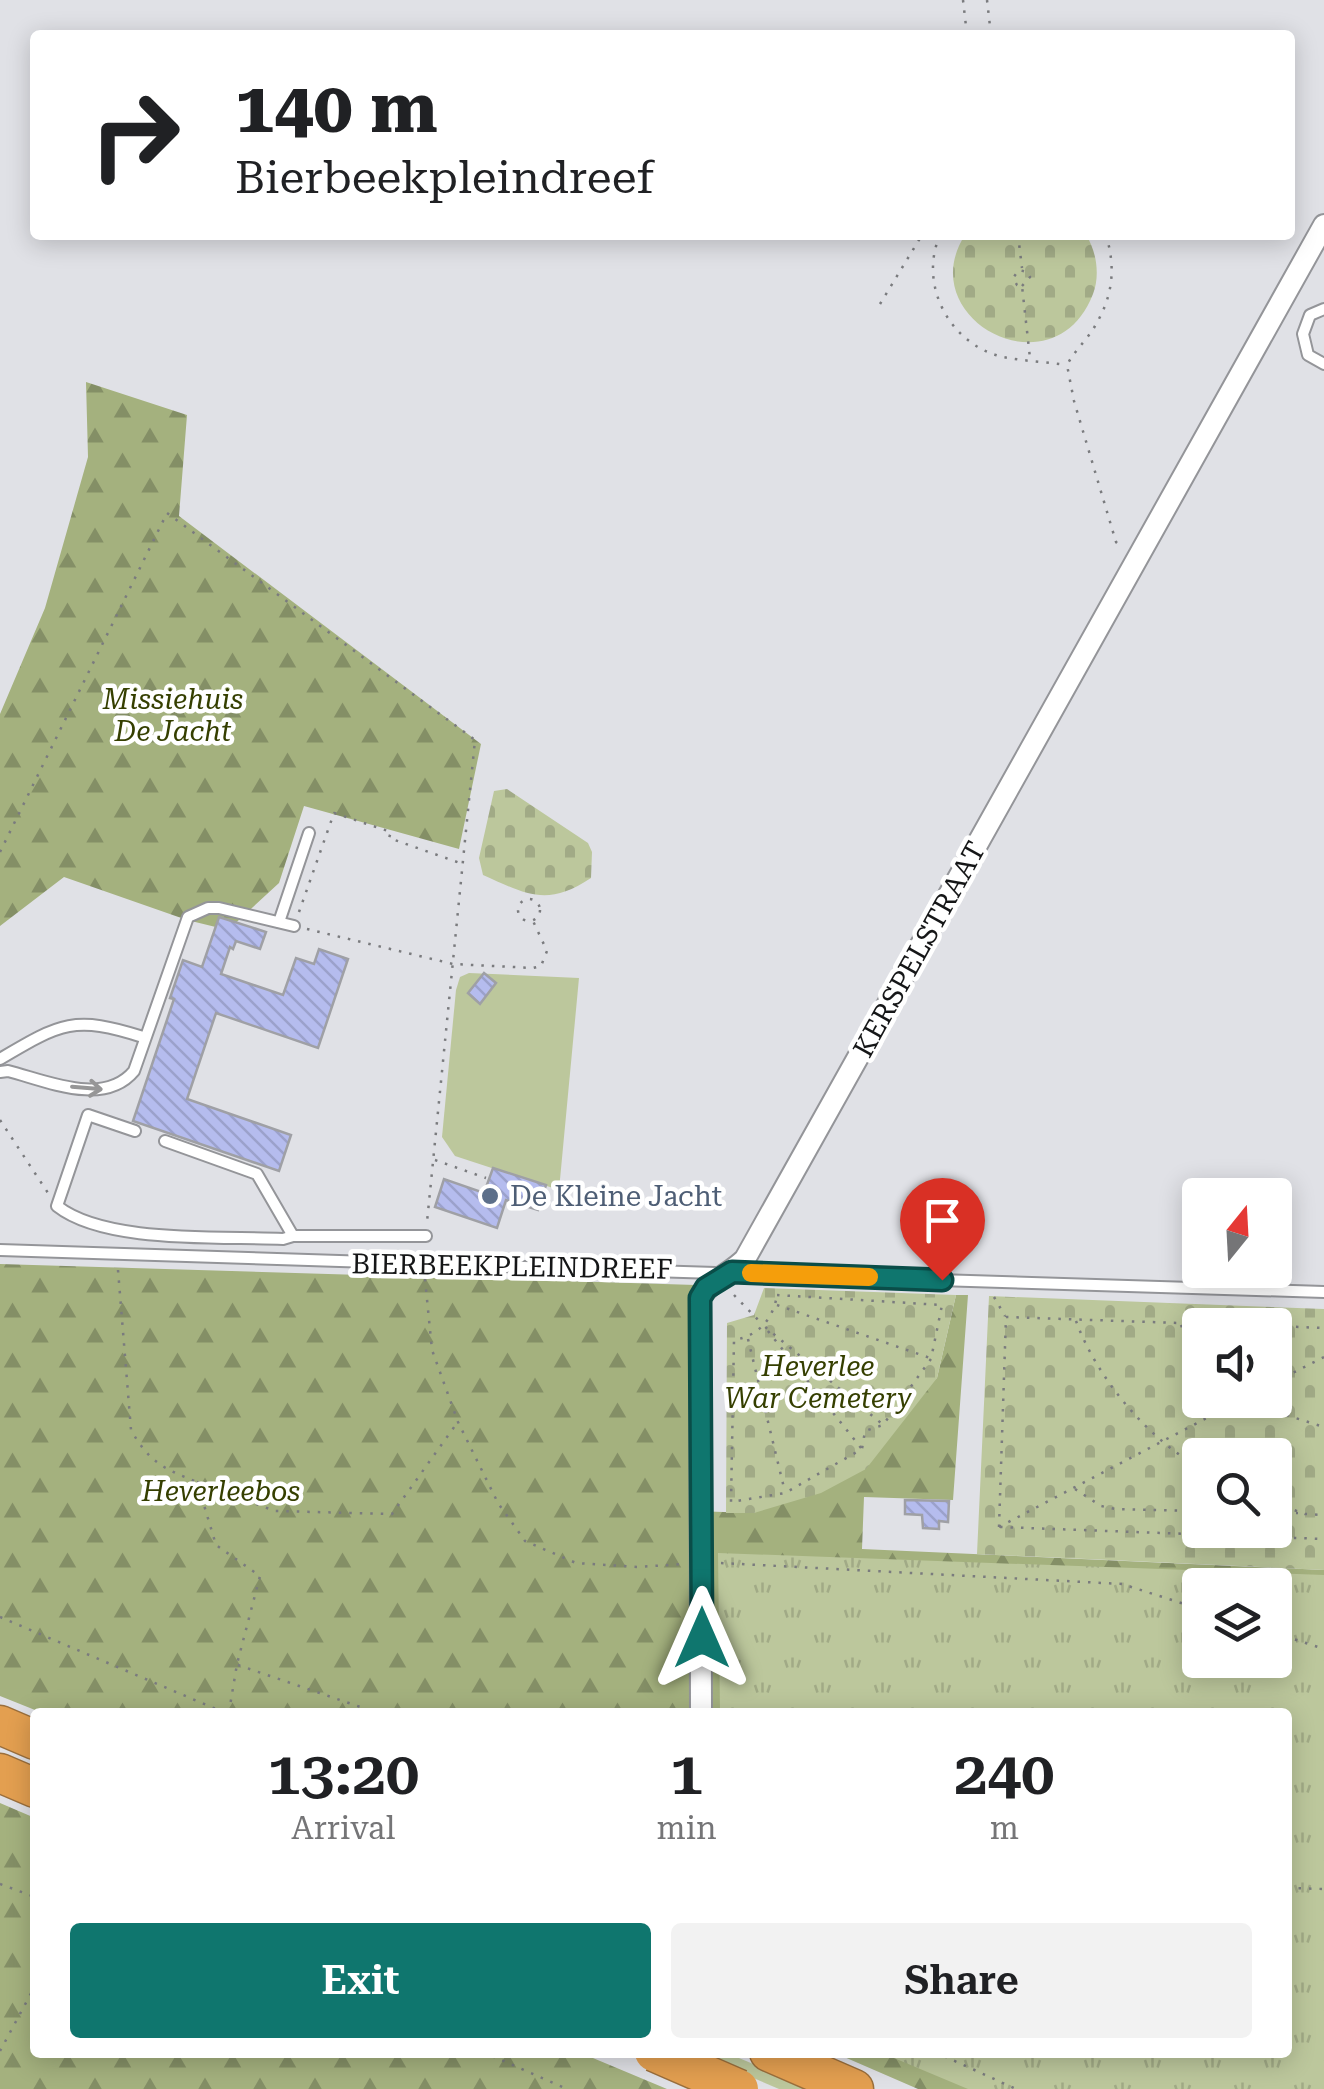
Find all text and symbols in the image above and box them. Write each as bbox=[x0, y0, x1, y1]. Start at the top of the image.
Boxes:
text: 140 m bbox=[235, 67, 438, 149]
icon: right bbox=[70, 70, 200, 200]
text: Bierbeekpleindreef bbox=[235, 151, 654, 204]
park label: Missiehuis De Jacht bbox=[102, 683, 243, 748]
street label: KERSPELSTRAAT bbox=[846, 836, 992, 1063]
one-way arrow bbox=[70, 1078, 103, 1097]
pin bbox=[900, 1178, 985, 1281]
north arrow bbox=[1182, 1178, 1292, 1288]
map controls bbox=[1182, 1178, 1292, 1678]
place label: De Kleine Jacht bbox=[510, 1180, 722, 1213]
marker: De Kleine Jacht bbox=[479, 1185, 501, 1207]
icon: arrive bbox=[915, 1193, 970, 1248]
street label: BIERBEEKPLEINDREEF bbox=[351, 1247, 673, 1286]
button: sound bbox=[1182, 1308, 1292, 1418]
park label: Heverlee War Cemetery bbox=[724, 1350, 912, 1415]
button: search bbox=[1182, 1438, 1292, 1548]
park label: Heverleebos bbox=[141, 1475, 300, 1508]
button: layers bbox=[1182, 1568, 1292, 1678]
position arrow bbox=[650, 1586, 754, 1690]
text: 13:20 bbox=[267, 1738, 419, 1809]
text: 1 bbox=[670, 1738, 703, 1809]
text: 240 bbox=[954, 1738, 1055, 1809]
text: Arrival bbox=[291, 1809, 395, 1847]
text: min bbox=[657, 1809, 717, 1847]
text: m bbox=[990, 1809, 1019, 1847]
button: Exit bbox=[70, 1923, 651, 2038]
button: Share bbox=[671, 1923, 1252, 2038]

